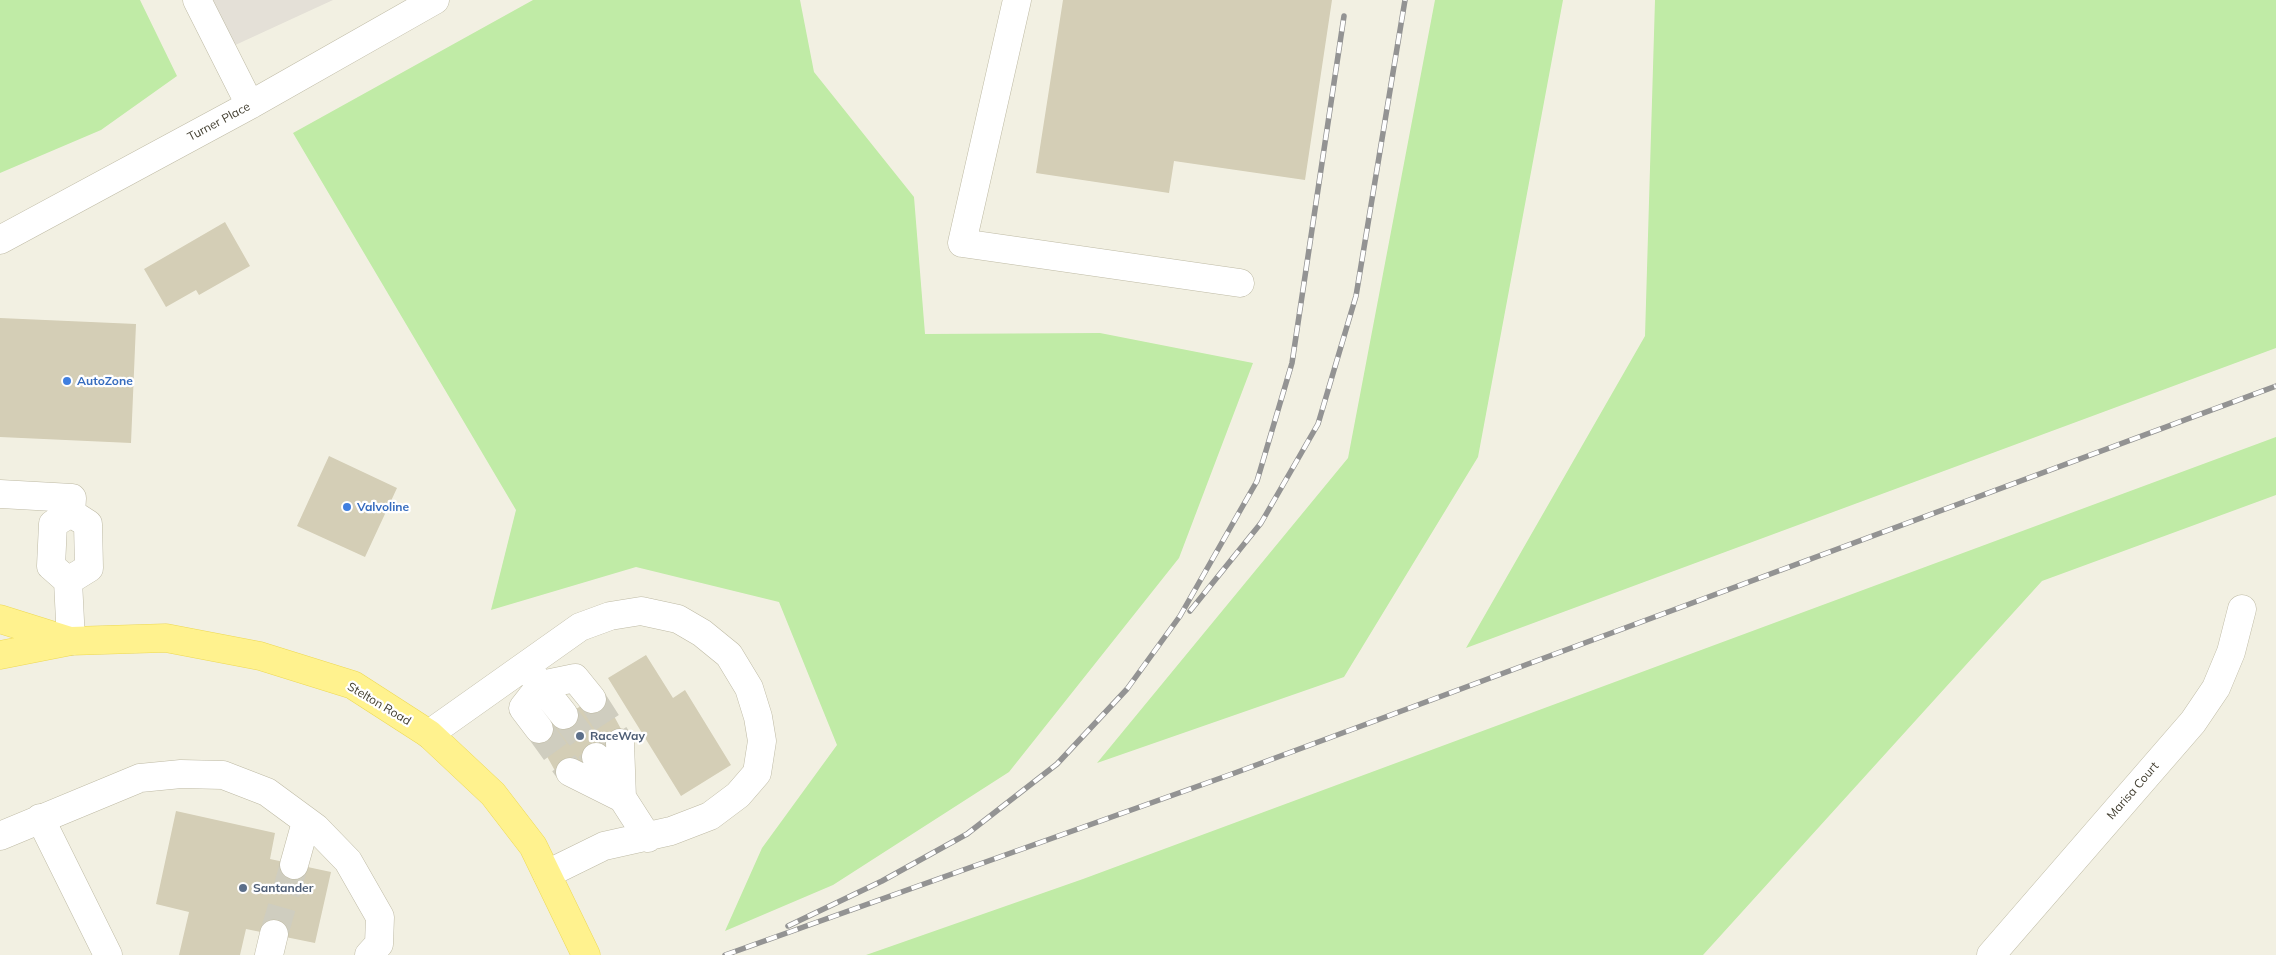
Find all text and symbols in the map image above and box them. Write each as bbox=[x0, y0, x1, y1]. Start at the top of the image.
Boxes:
street label: Turner Place bbox=[185, 99, 253, 145]
place label: AutoZone bbox=[77, 374, 133, 388]
marker: AutoZone bbox=[61, 375, 73, 387]
place label: Valvoline bbox=[357, 500, 409, 514]
marker: Valvoline bbox=[341, 501, 353, 513]
street label: Stelton Road bbox=[345, 679, 413, 729]
place label: RaceWay bbox=[590, 729, 645, 743]
marker: RaceWay bbox=[574, 730, 586, 742]
street label: Marisa Court bbox=[2104, 759, 2162, 823]
place label: Santander bbox=[253, 881, 313, 895]
marker: Santander bbox=[237, 882, 249, 894]

